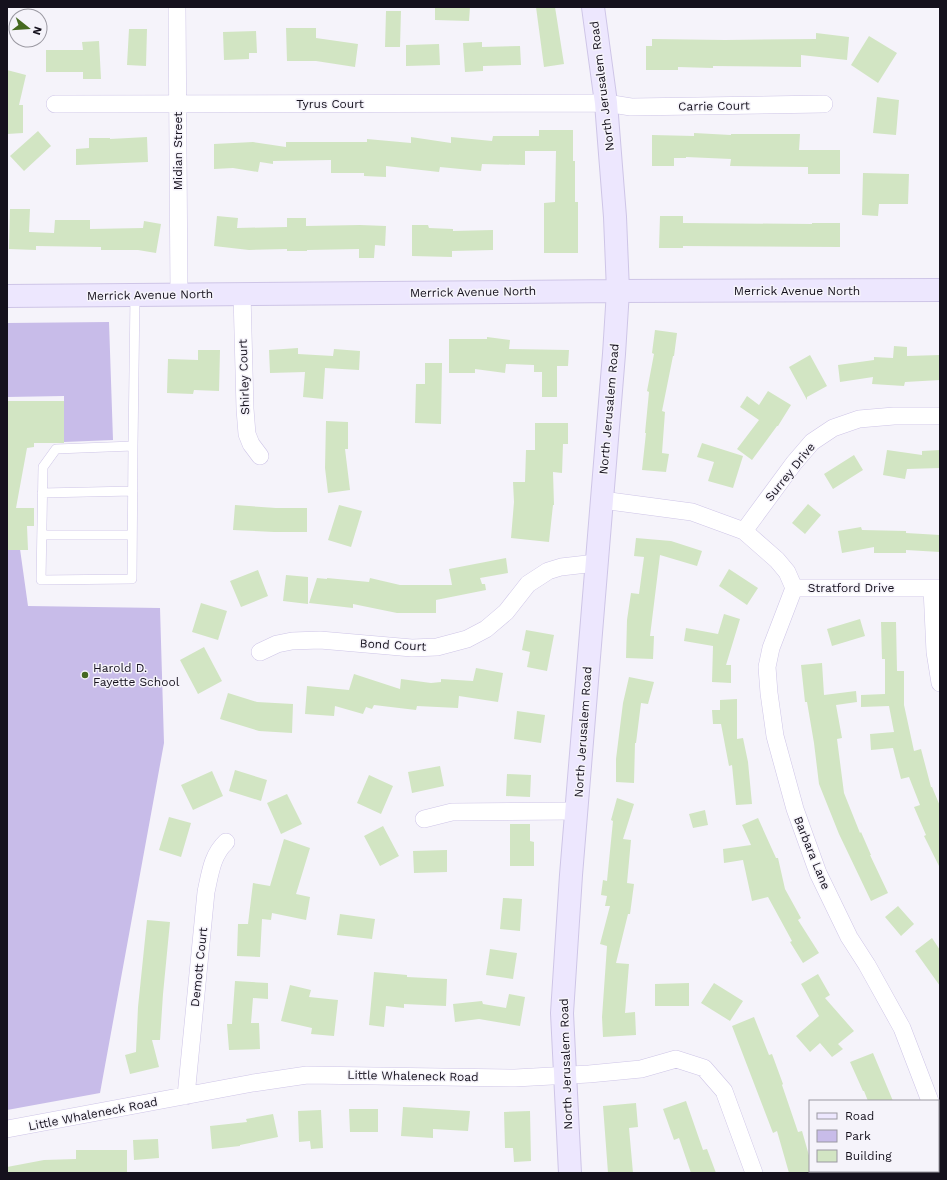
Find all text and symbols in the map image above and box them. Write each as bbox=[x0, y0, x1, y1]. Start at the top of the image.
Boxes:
north arrow bbox=[8, 8, 48, 48]
street label: North Jerusalem Road bbox=[587, 20, 617, 152]
text: N bbox=[30, 25, 44, 37]
street label: Tyrus Court bbox=[296, 97, 364, 111]
street label: Carrie Court bbox=[678, 98, 750, 114]
street label: Midian Street bbox=[171, 112, 185, 190]
street label: Merrick Avenue North bbox=[410, 284, 536, 300]
street label: Merrick Avenue North bbox=[734, 284, 860, 298]
street label: Merrick Avenue North bbox=[87, 287, 213, 303]
street label: Shirley Court bbox=[236, 339, 252, 415]
street label: North Jerusalem Road bbox=[596, 343, 622, 475]
street label: Surrey Drive bbox=[762, 440, 818, 504]
street label: Stratford Drive bbox=[808, 581, 894, 595]
street label: Bond Court bbox=[359, 636, 427, 654]
place label: Harold D. Fayette School bbox=[93, 661, 180, 689]
street label: North Jerusalem Road bbox=[571, 666, 595, 798]
marker: Harold D. Fayette School bbox=[80, 670, 90, 680]
street label: Barbara Lane bbox=[791, 814, 833, 892]
street label: Demott Court bbox=[188, 927, 210, 1007]
street label: North Jerusalem Road bbox=[557, 998, 575, 1130]
street label: Little Whaleneck Road bbox=[347, 1068, 479, 1084]
street label: Little Whaleneck Road bbox=[27, 1095, 159, 1133]
legend bbox=[809, 1100, 939, 1172]
text: Road bbox=[845, 1109, 874, 1123]
text: Park bbox=[845, 1129, 871, 1143]
text: Building bbox=[845, 1149, 892, 1163]

